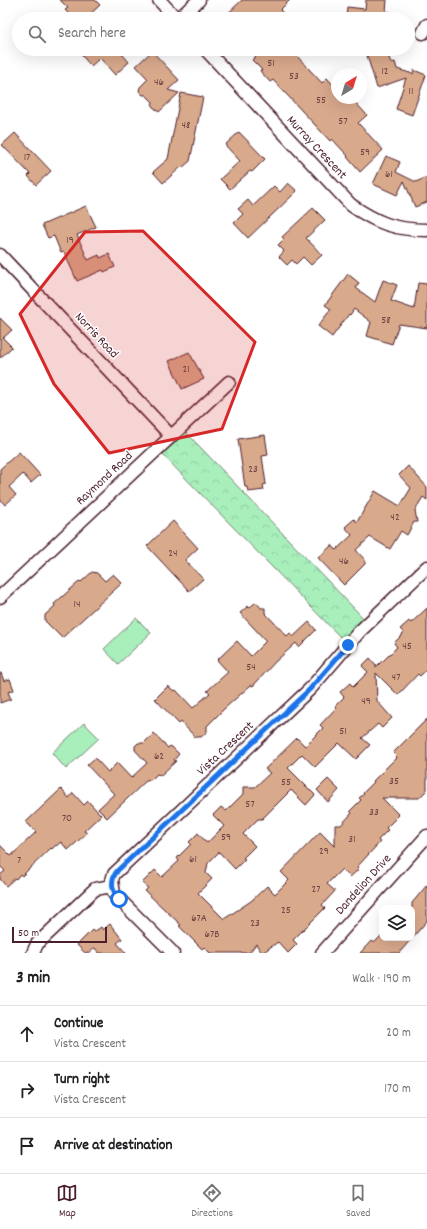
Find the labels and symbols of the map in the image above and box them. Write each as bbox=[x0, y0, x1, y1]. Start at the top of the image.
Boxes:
house number: 51 bbox=[267, 56, 275, 72]
house number: 12 bbox=[381, 64, 389, 80]
north arrow bbox=[331, 68, 367, 104]
house number: 53 bbox=[289, 69, 299, 85]
house number: 46 bbox=[154, 75, 164, 91]
house number: 11 bbox=[409, 84, 413, 100]
house number: 55 bbox=[316, 93, 326, 109]
street label: Murray Crescent bbox=[281, 112, 351, 184]
house number: 57 bbox=[338, 114, 348, 130]
house number: 48 bbox=[182, 118, 190, 134]
house number: 59 bbox=[360, 145, 370, 161]
house number: 17 bbox=[24, 150, 30, 166]
house number: 61 bbox=[385, 167, 393, 183]
house number: 19 bbox=[66, 233, 74, 249]
street label: Norris Road bbox=[70, 309, 122, 363]
house number: 58 bbox=[381, 313, 391, 329]
house number: 21 bbox=[182, 362, 190, 378]
street label: Raymond Road bbox=[72, 448, 138, 510]
house number: 23 bbox=[248, 462, 258, 478]
house number: 42 bbox=[390, 510, 400, 526]
house number: 24 bbox=[168, 546, 178, 562]
house number: 46 bbox=[339, 554, 349, 570]
house number: 14 bbox=[74, 597, 80, 613]
route end bbox=[339, 636, 357, 654]
house number: 45 bbox=[402, 639, 412, 655]
house number: 54 bbox=[246, 660, 256, 676]
house number: 47 bbox=[392, 670, 400, 686]
house number: 49 bbox=[361, 694, 371, 710]
street label: Vista Crescent bbox=[193, 717, 259, 781]
house number: 51 bbox=[339, 724, 347, 740]
house number: 62 bbox=[154, 749, 164, 765]
house number: 35 bbox=[389, 774, 399, 790]
house number: 55 bbox=[281, 775, 291, 791]
house number: 57 bbox=[245, 797, 255, 813]
house number: 33 bbox=[369, 805, 379, 821]
house number: 70 bbox=[62, 811, 72, 827]
house number: 59 bbox=[221, 830, 231, 846]
house number: 31 bbox=[348, 832, 356, 848]
house number: 29 bbox=[319, 844, 329, 860]
street label: Dandelion Drive bbox=[332, 850, 397, 920]
house number: 61 bbox=[189, 852, 197, 868]
house number: 7 bbox=[17, 853, 21, 869]
house number: 27 bbox=[311, 882, 321, 898]
route start bbox=[110, 890, 128, 908]
house number: 25 bbox=[281, 903, 291, 919]
house number: 67A bbox=[191, 911, 207, 927]
house number: 23 bbox=[250, 916, 260, 932]
scale bar bbox=[12, 925, 107, 944]
house number: 67B bbox=[205, 927, 219, 943]

